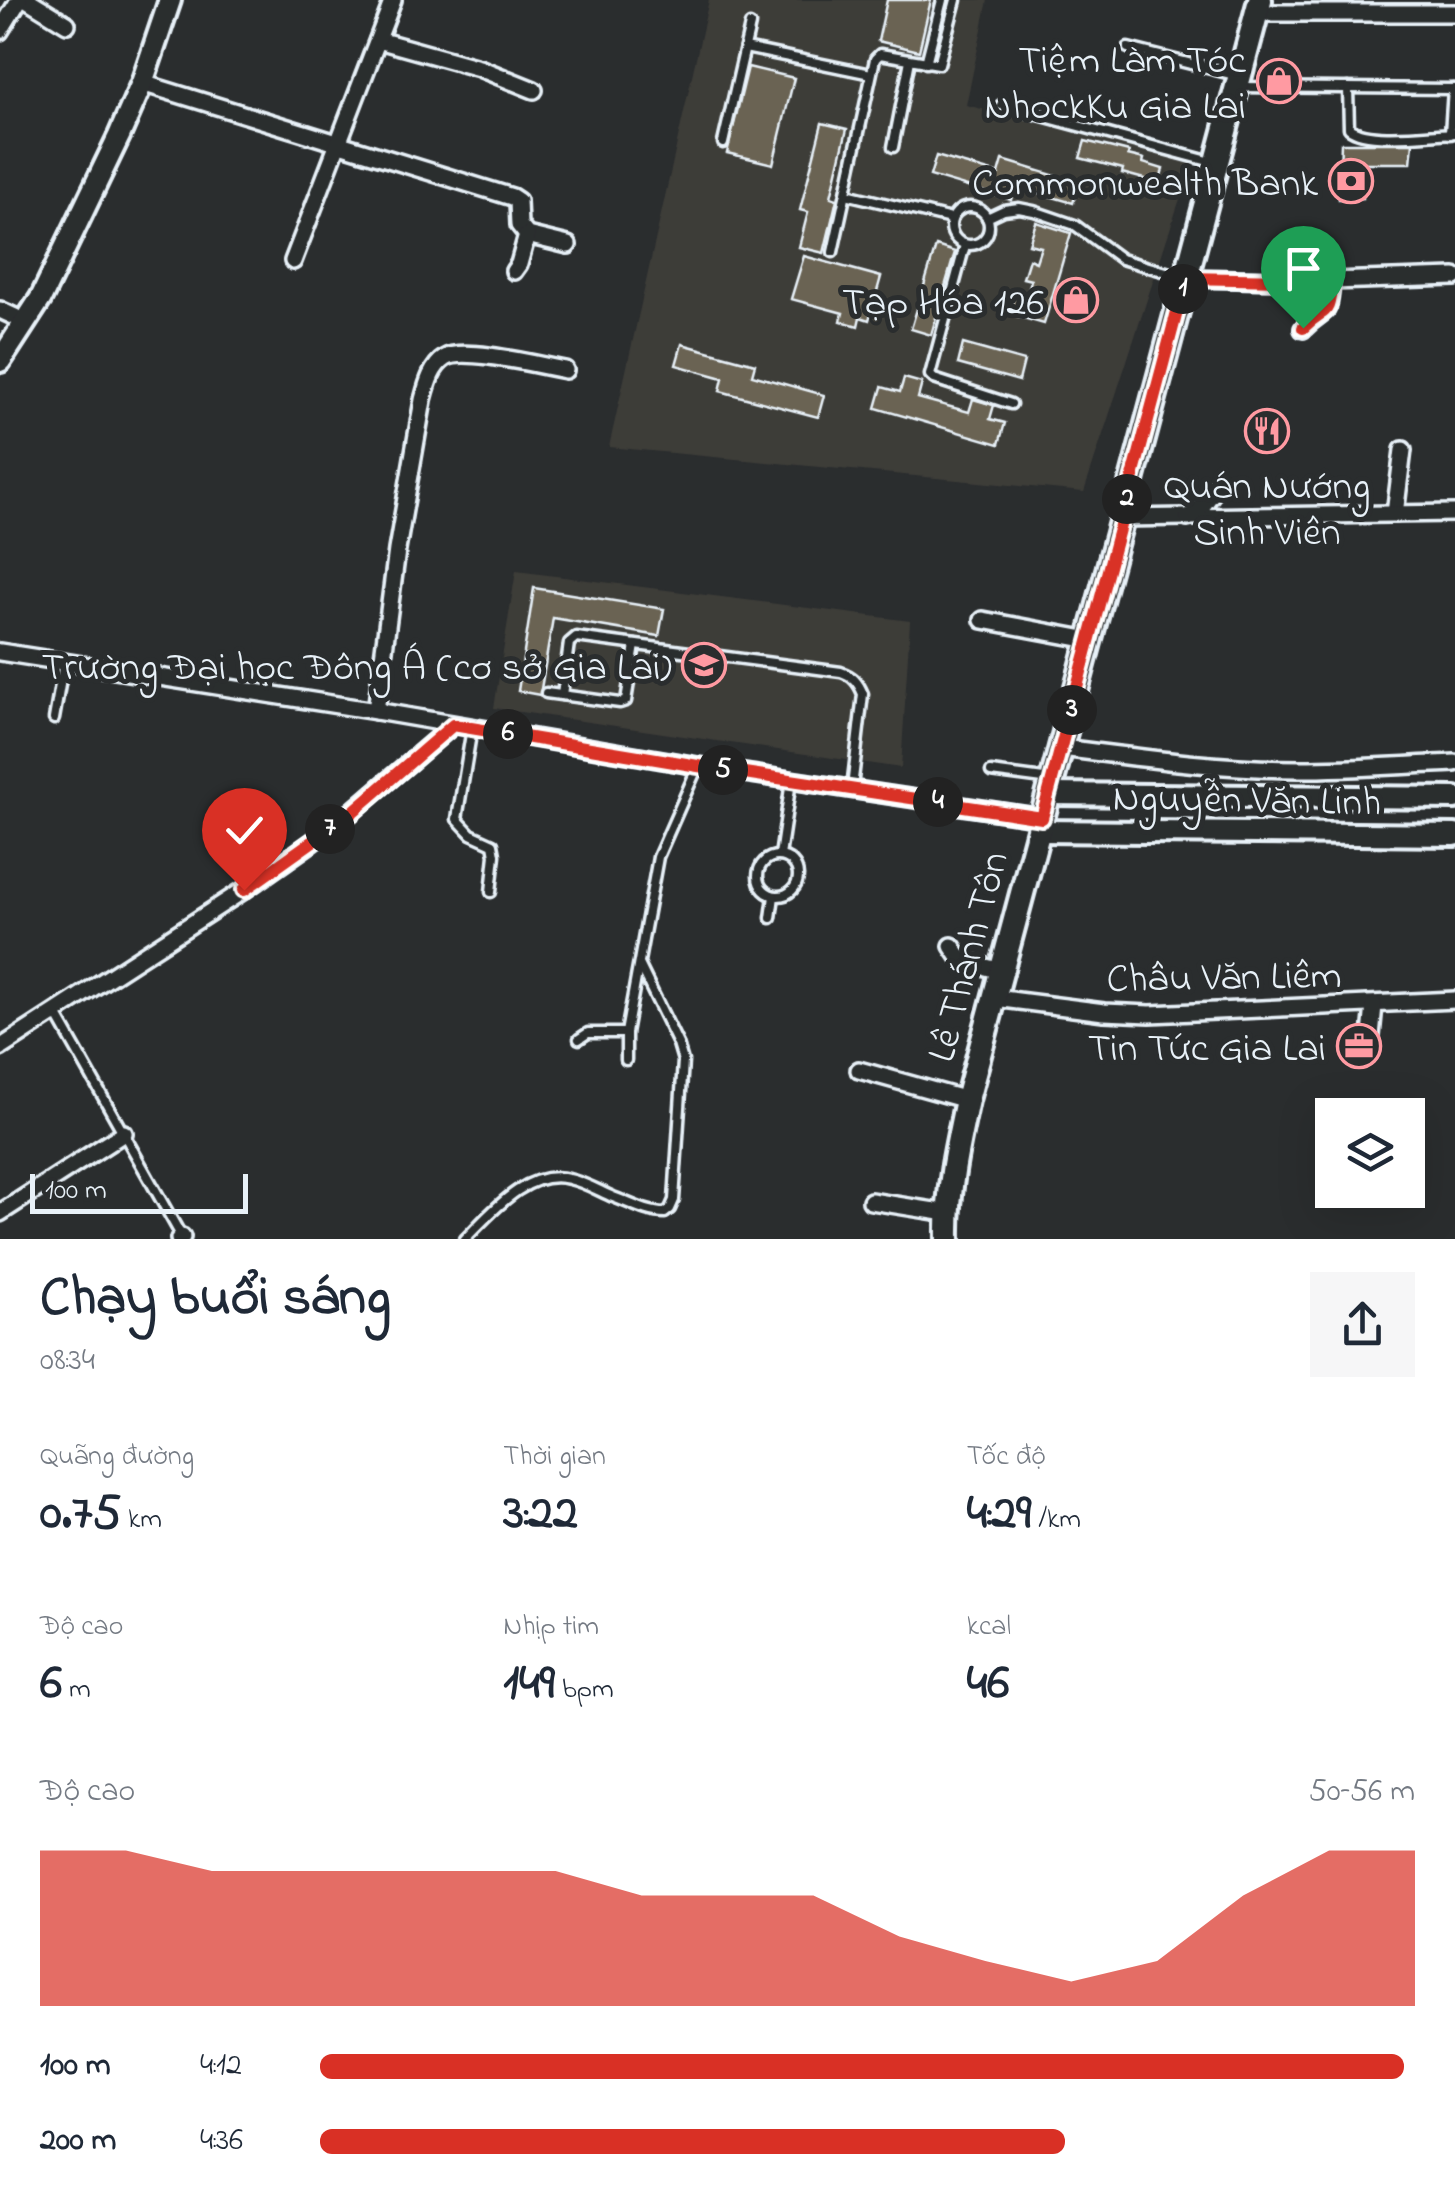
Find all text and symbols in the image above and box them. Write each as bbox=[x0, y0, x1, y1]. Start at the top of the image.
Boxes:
place label: Tiệm Làm Tóc NhockKu Gia Lai bbox=[984, 33, 1246, 138]
shop icon: Tiệm Làm Tóc NhockKu Gia Lai bbox=[1256, 58, 1302, 104]
place label: Commonwealth Bank bbox=[972, 156, 1318, 215]
bank icon: Commonwealth Bank bbox=[1328, 158, 1374, 204]
pin bbox=[1261, 226, 1346, 329]
icon: arrive bbox=[1276, 241, 1331, 296]
pin: 1 bbox=[1158, 264, 1208, 314]
text: 1 bbox=[1179, 268, 1187, 309]
place label: Tạp Hóa 126 bbox=[842, 275, 1044, 334]
shop icon: Tạp Hóa 126 bbox=[1053, 277, 1099, 323]
restaurant icon: Quán Nướng Sinh Viên bbox=[1244, 408, 1290, 454]
place label: Quán Nướng Sinh Viên bbox=[1164, 459, 1370, 564]
pin: 2 bbox=[1102, 474, 1152, 524]
text: 2 bbox=[1120, 478, 1134, 519]
place label: Trường Đại học Đông Á (cơ sở Gia Lai) bbox=[41, 640, 672, 699]
school or university icon: Trường Đại học Đông Á (cơ sở Gia Lai) bbox=[681, 642, 727, 688]
pin: 3 bbox=[1047, 685, 1097, 735]
text: 3 bbox=[1066, 689, 1078, 730]
pin: 6 bbox=[483, 709, 533, 759]
text: 6 bbox=[502, 713, 514, 754]
pin: 5 bbox=[698, 745, 748, 795]
text: 5 bbox=[715, 749, 731, 790]
street label: Nguyễn Văn Linh bbox=[1112, 771, 1382, 834]
pin: 4 bbox=[913, 777, 963, 827]
text: 4 bbox=[932, 781, 944, 822]
pin bbox=[202, 788, 287, 891]
icon: check bbox=[217, 803, 272, 858]
pin: 7 bbox=[305, 804, 355, 854]
text: 7 bbox=[324, 808, 336, 849]
street label: Lê Thánh Tôn bbox=[914, 845, 1027, 1069]
street label: Châu Văn Liêm bbox=[1106, 948, 1342, 1011]
place label: Tin Tức Gia Lai bbox=[1088, 1021, 1326, 1080]
office icon: Tin Tức Gia Lai bbox=[1336, 1023, 1382, 1069]
map controls bbox=[1315, 1098, 1425, 1208]
button: layers bbox=[1315, 1098, 1425, 1208]
scale bar bbox=[30, 1169, 248, 1214]
text: 100 m bbox=[45, 1171, 107, 1212]
text: Chạy buổi sáng bbox=[40, 1260, 391, 1340]
button: share bbox=[1310, 1272, 1415, 1377]
text: 08:34 bbox=[40, 1338, 95, 1385]
text: Quãng đường bbox=[40, 1437, 194, 1478]
text: Thời gian bbox=[503, 1437, 606, 1478]
text: Tốc độ bbox=[967, 1437, 1045, 1478]
text: 0.75 bbox=[40, 1478, 121, 1551]
text: 3:22 bbox=[503, 1478, 578, 1551]
text: 4:29 bbox=[967, 1478, 1031, 1551]
text: km bbox=[121, 1500, 162, 1541]
text: /km bbox=[1031, 1500, 1081, 1541]
text: Độ cao bbox=[40, 1607, 123, 1648]
text: Nhịp tim bbox=[503, 1607, 599, 1648]
text: kcal bbox=[967, 1607, 1011, 1648]
text: 6 bbox=[40, 1648, 62, 1721]
text: 149 bbox=[503, 1648, 555, 1721]
text: 46 bbox=[967, 1648, 1009, 1721]
text: m bbox=[62, 1670, 91, 1711]
text: bpm bbox=[555, 1670, 614, 1711]
text: Độ cao bbox=[40, 1769, 135, 1816]
text: 50–56 m bbox=[1308, 1769, 1415, 1816]
text: 100 m bbox=[40, 2043, 111, 2090]
text: 4:12 bbox=[200, 2043, 242, 2090]
text: 200 m bbox=[40, 2118, 116, 2165]
text: 4:36 bbox=[200, 2118, 243, 2165]

